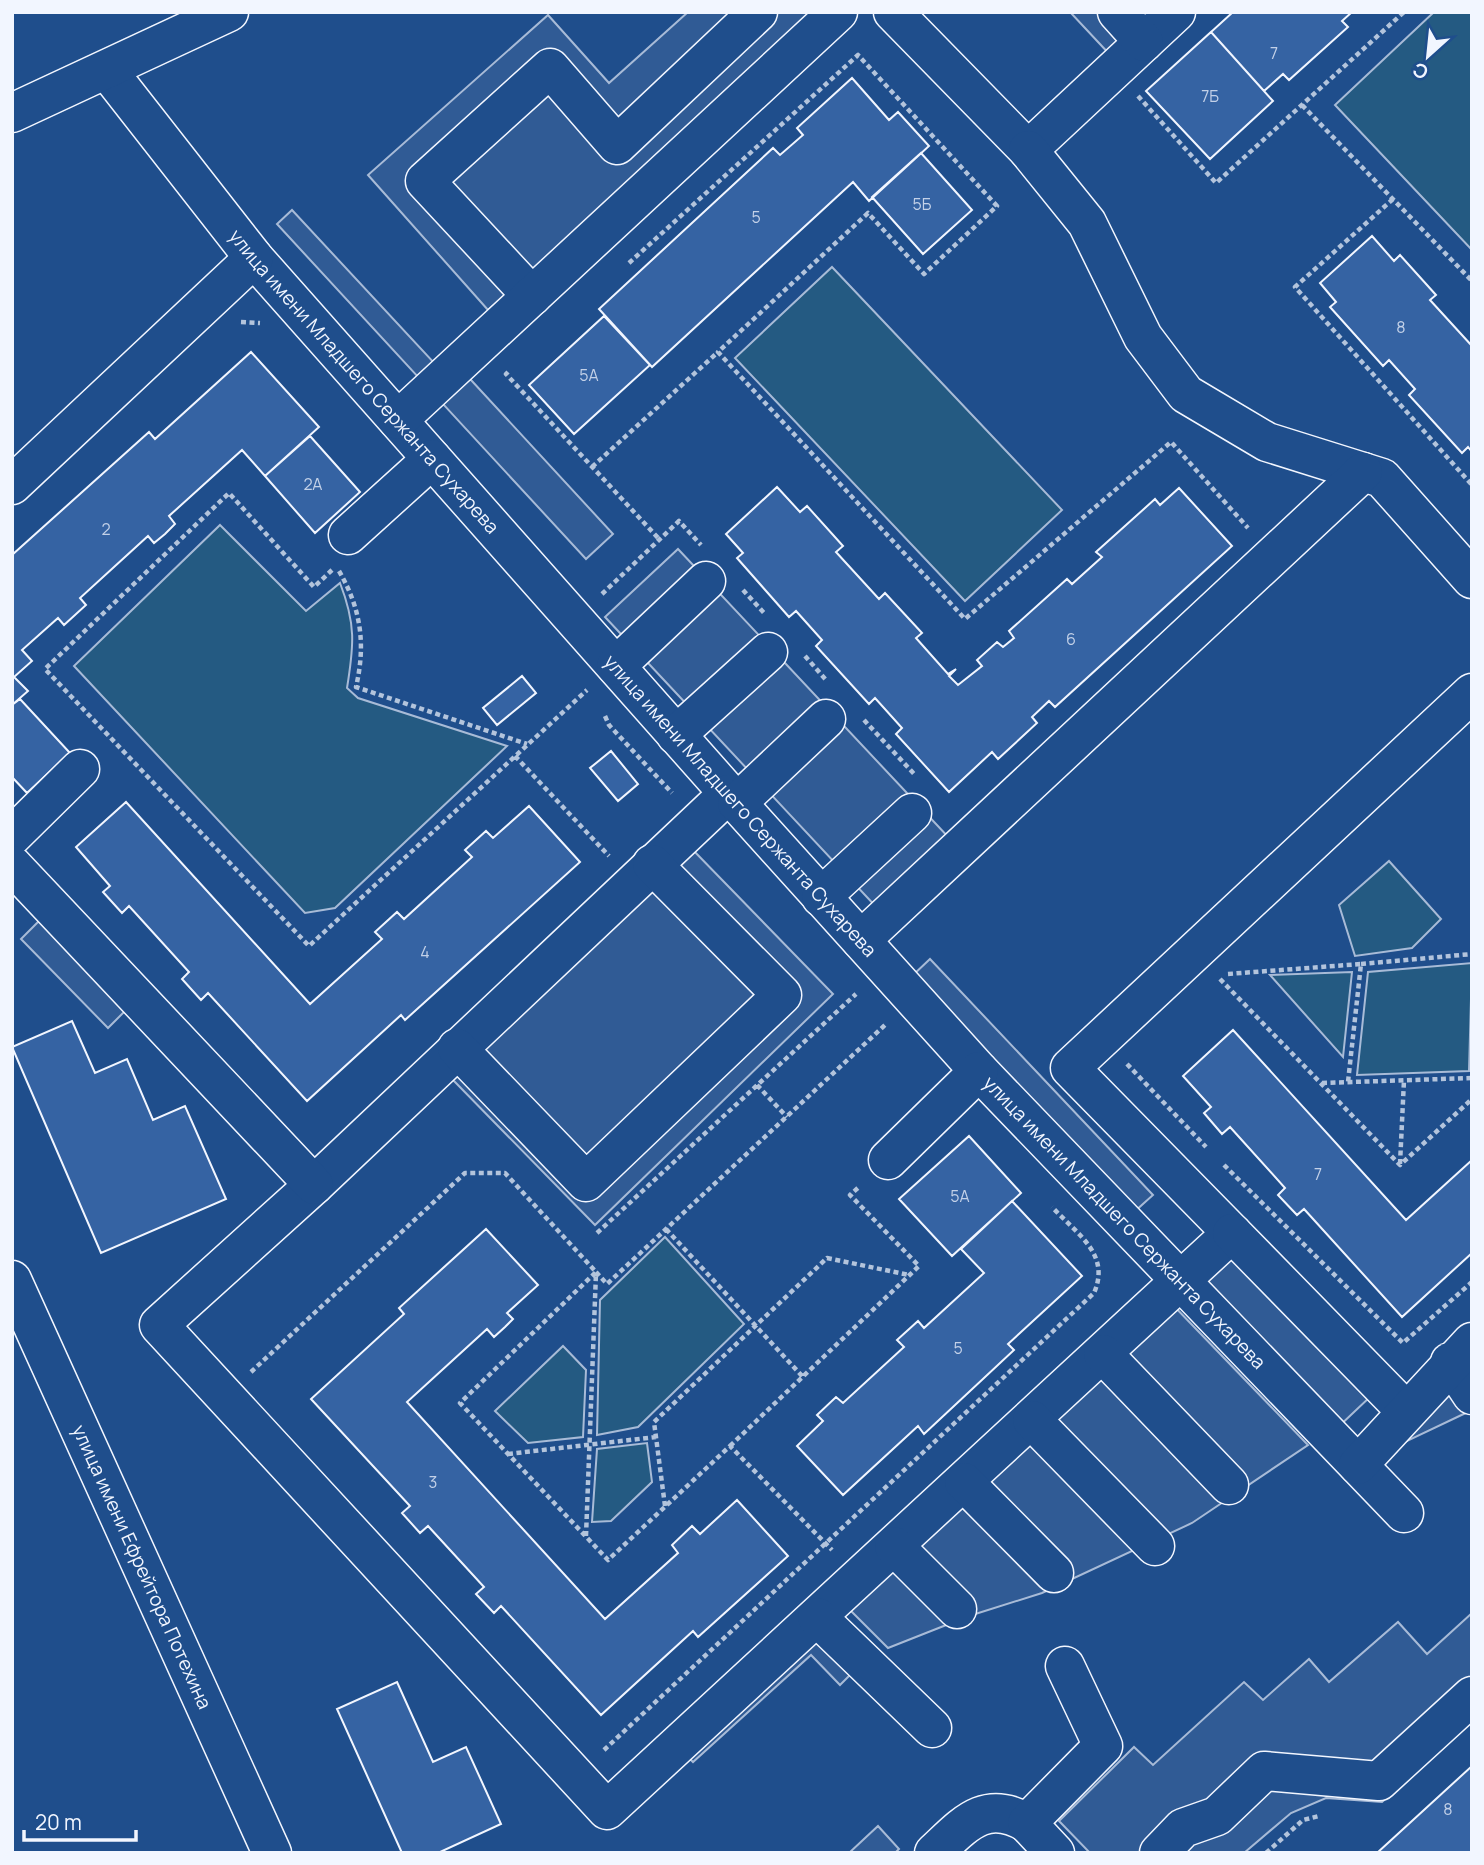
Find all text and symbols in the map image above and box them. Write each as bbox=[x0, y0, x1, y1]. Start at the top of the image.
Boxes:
north arrow bbox=[1393, 21, 1463, 91]
house number: 7 bbox=[1270, 42, 1278, 64]
text: С bbox=[1408, 56, 1432, 86]
house number: 7Б bbox=[1201, 85, 1219, 107]
house number: 5Б bbox=[913, 193, 932, 215]
house number: 5 bbox=[751, 206, 761, 228]
street label: улица имени Младшего Сержанта Сухарева bbox=[223, 224, 505, 539]
house number: 8 bbox=[1396, 316, 1406, 338]
house number: 5А bbox=[579, 364, 599, 386]
house number: 2А bbox=[304, 473, 322, 495]
house number: 2 bbox=[101, 518, 111, 540]
house number: 6 bbox=[1066, 628, 1076, 650]
street label: улица имени Младшего Сержанта Сухарева bbox=[598, 649, 883, 962]
house number: 4 bbox=[420, 941, 430, 963]
street label: улица имени Младшего Сержанта Сухарева bbox=[977, 1070, 1272, 1375]
house number: 7 bbox=[1314, 1163, 1322, 1185]
house number: 5А bbox=[950, 1185, 970, 1207]
house number: 5 bbox=[953, 1337, 963, 1359]
street label: улица имени Ефрейтора Потехина bbox=[66, 1421, 218, 1713]
house number: 3 bbox=[429, 1471, 437, 1493]
scale bar bbox=[24, 1798, 136, 1842]
house number: 8 bbox=[1443, 1798, 1453, 1820]
text: 20 m bbox=[35, 1808, 82, 1836]

